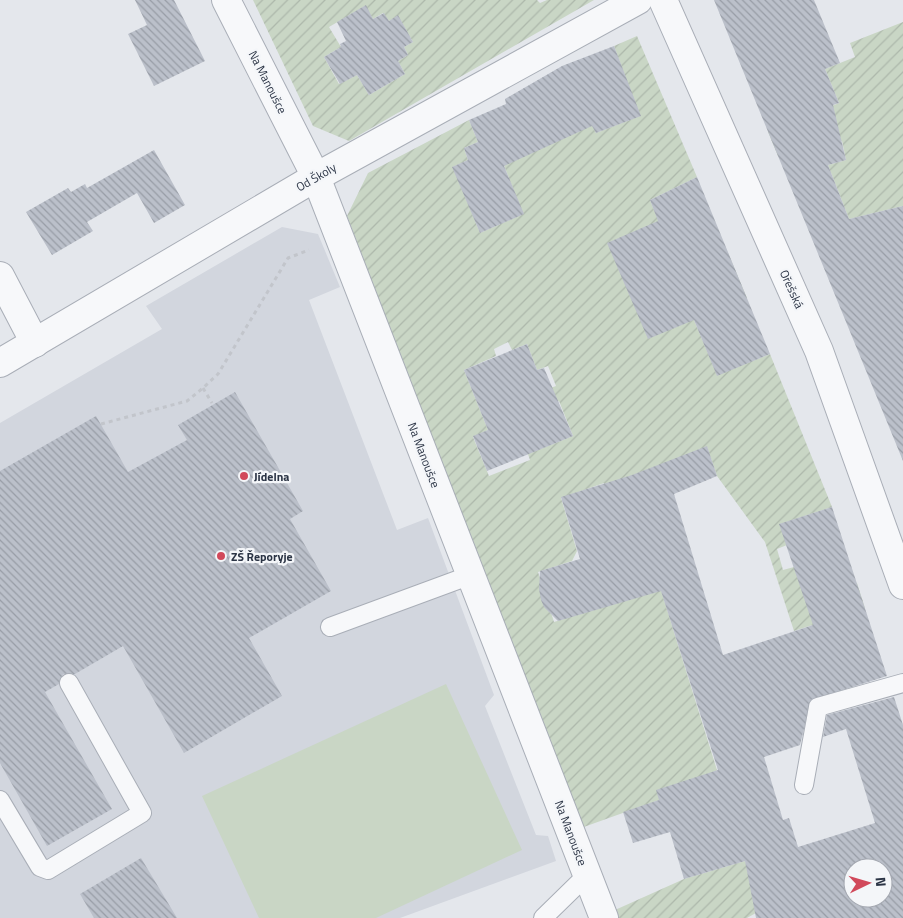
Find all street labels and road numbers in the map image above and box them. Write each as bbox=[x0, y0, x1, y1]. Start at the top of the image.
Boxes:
street label: Na Manoušce bbox=[244, 47, 292, 117]
street label: Od Školy bbox=[292, 158, 340, 196]
street label: Ořešská bbox=[775, 266, 809, 312]
street label: Na Manoušce bbox=[403, 419, 445, 491]
street label: Na Manoušce bbox=[550, 797, 592, 869]

